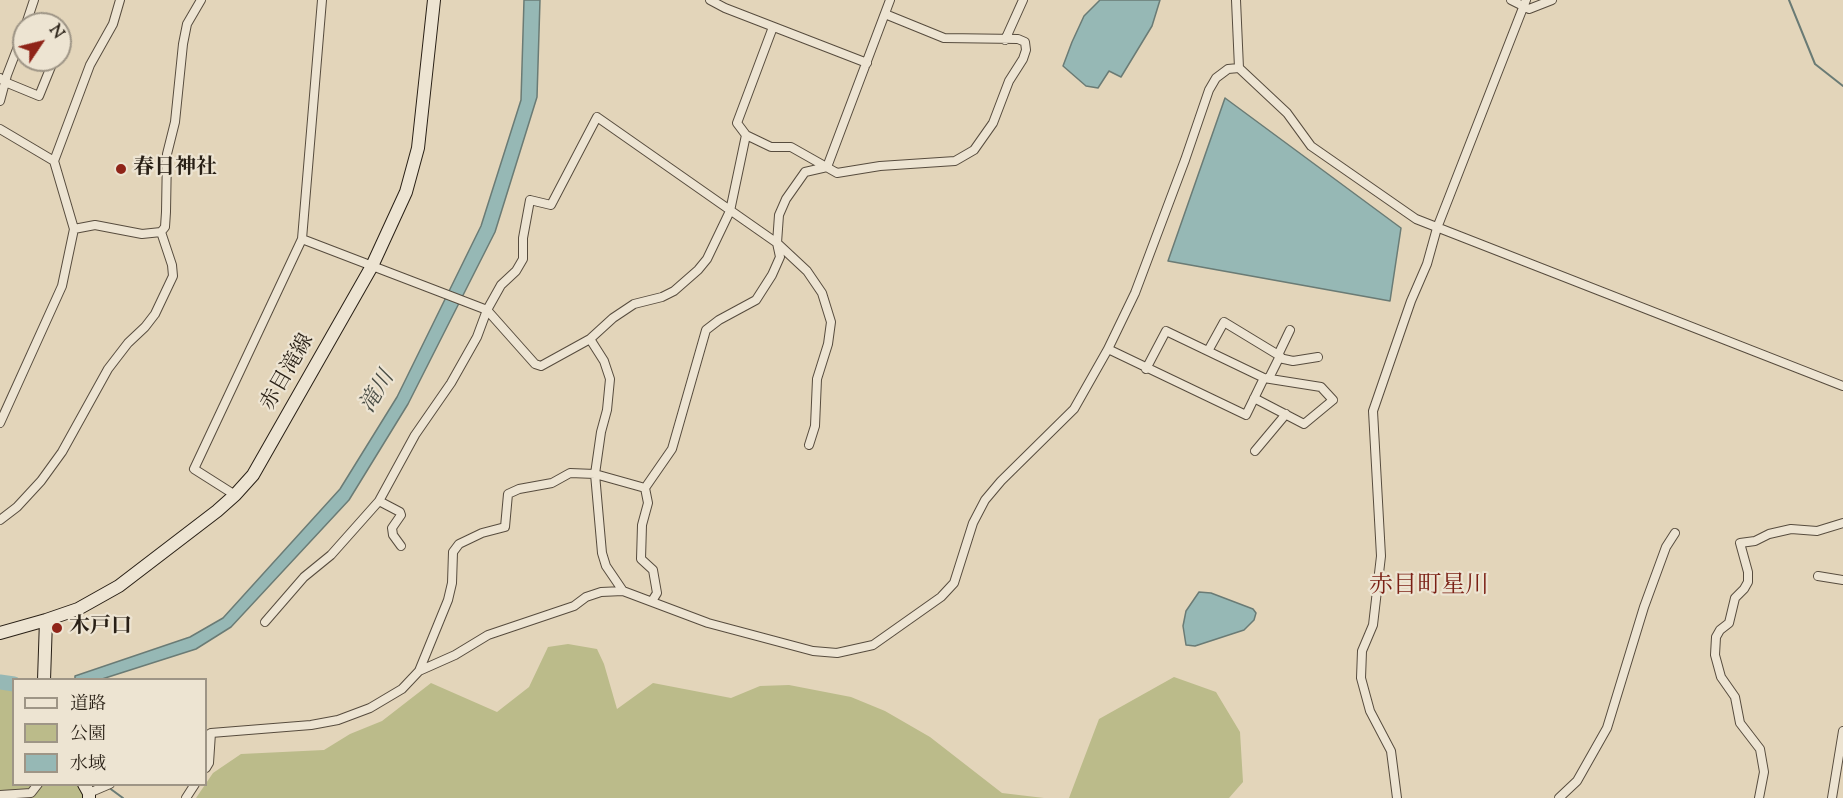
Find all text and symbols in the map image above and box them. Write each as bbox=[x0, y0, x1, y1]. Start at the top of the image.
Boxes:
north arrow bbox=[12, 12, 72, 72]
text: N bbox=[42, 21, 69, 44]
place label: 春日神社 bbox=[133, 156, 217, 182]
marker: 春日神社 bbox=[114, 162, 128, 176]
street label: 赤目滝線 bbox=[257, 330, 321, 416]
water label: 滝川 bbox=[356, 367, 402, 419]
district label: 赤目町星川 bbox=[1369, 574, 1489, 602]
place label: 木戸口 bbox=[69, 615, 132, 641]
marker: 木戸口 bbox=[50, 621, 64, 635]
legend bbox=[12, 678, 207, 786]
text: 道路 bbox=[70, 692, 106, 718]
text: 公園 bbox=[70, 722, 106, 748]
text: 水域 bbox=[70, 752, 106, 778]

